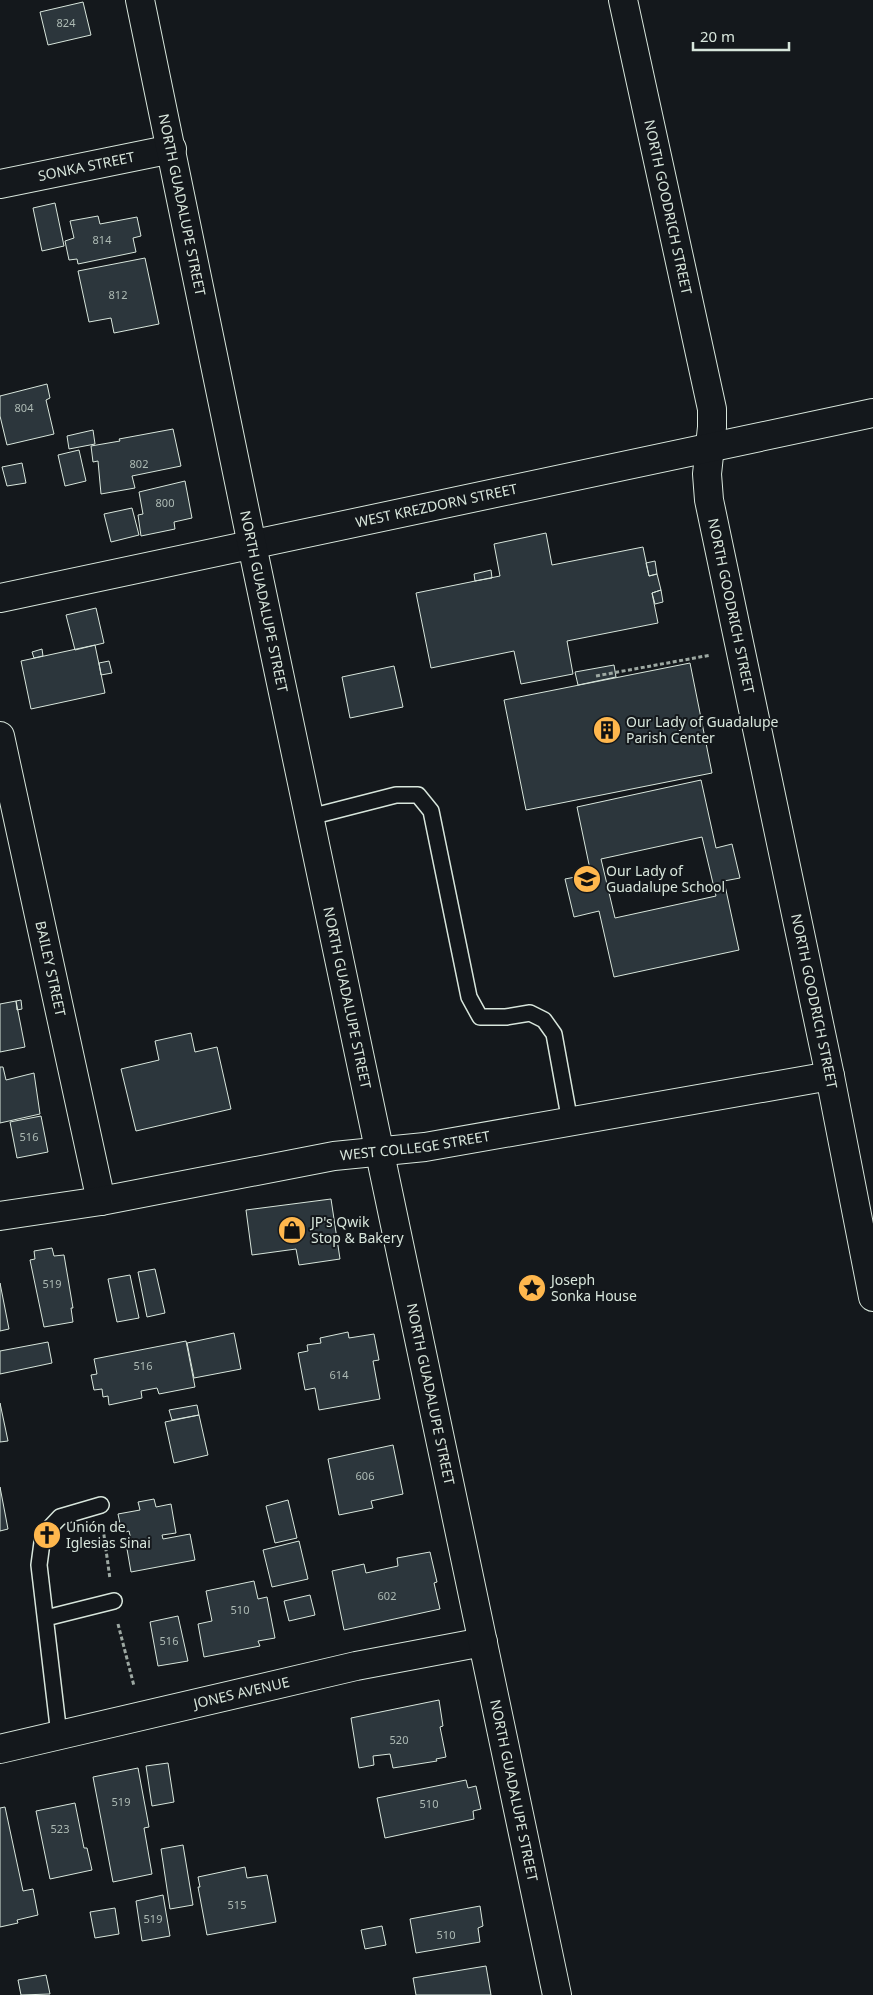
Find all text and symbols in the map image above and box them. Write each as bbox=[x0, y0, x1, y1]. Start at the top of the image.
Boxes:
house number: 824 bbox=[57, 15, 76, 30]
scale bar bbox=[693, 20, 789, 52]
text: 20 m bbox=[700, 26, 735, 46]
street label: NORTH GUADALUPE STREET bbox=[155, 112, 211, 297]
street label: NORTH GOODRICH STREET bbox=[640, 118, 697, 296]
street label: SONKA STREET bbox=[36, 147, 136, 185]
house number: 814 bbox=[93, 232, 112, 247]
house number: 812 bbox=[109, 287, 127, 302]
house number: 804 bbox=[15, 400, 34, 415]
house number: 802 bbox=[130, 456, 148, 471]
street label: WEST KREZDORN STREET bbox=[354, 479, 519, 531]
house number: 800 bbox=[156, 495, 174, 510]
street label: NORTH GUADALUPE STREET bbox=[236, 509, 293, 694]
street label: NORTH GOODRICH STREET bbox=[704, 516, 759, 695]
place label: Our Lady of Guadalupe Parish Center bbox=[626, 712, 779, 747]
building icon: Our Lady of Guadalupe Parish Center bbox=[592, 715, 622, 745]
place label: Our Lady of Guadalupe School bbox=[606, 861, 725, 896]
school or university icon: Our Lady of Guadalupe School bbox=[572, 864, 602, 894]
street label: NORTH GUADALUPE STREET bbox=[319, 905, 376, 1090]
street label: NORTH GOODRICH STREET bbox=[787, 912, 842, 1090]
street label: BAILEY STREET bbox=[31, 919, 71, 1018]
street label: WEST COLLEGE STREET bbox=[339, 1126, 492, 1164]
house number: 516 bbox=[20, 1129, 38, 1144]
place label: JP's Qwik Stop & Bakery bbox=[309, 1212, 404, 1247]
shop icon: JP's Qwik Stop & Bakery bbox=[277, 1215, 307, 1245]
place label: Joseph Sonka House bbox=[549, 1270, 637, 1305]
place icon: Joseph Sonka House bbox=[517, 1273, 547, 1303]
house number: 519 bbox=[43, 1276, 61, 1291]
street label: NORTH GUADALUPE STREET bbox=[403, 1301, 459, 1487]
house number: 516 bbox=[134, 1358, 152, 1373]
house number: 614 bbox=[330, 1367, 349, 1382]
house number: 606 bbox=[356, 1468, 374, 1483]
place label: Unión de Iglesias Sinai bbox=[66, 1517, 151, 1552]
church icon: Unión de Iglesias Sinai bbox=[32, 1520, 62, 1550]
house number: 602 bbox=[378, 1588, 396, 1603]
house number: 510 bbox=[231, 1602, 249, 1617]
house number: 516 bbox=[160, 1633, 178, 1648]
street label: JONES AVENUE bbox=[190, 1672, 291, 1713]
street label: NORTH GUADALUPE STREET bbox=[486, 1698, 543, 1883]
house number: 520 bbox=[390, 1732, 408, 1747]
house number: 519 bbox=[112, 1794, 130, 1809]
house number: 510 bbox=[420, 1796, 438, 1811]
house number: 523 bbox=[51, 1821, 69, 1836]
house number: 515 bbox=[228, 1897, 246, 1912]
house number: 519 bbox=[144, 1911, 162, 1926]
house number: 510 bbox=[437, 1927, 455, 1942]

